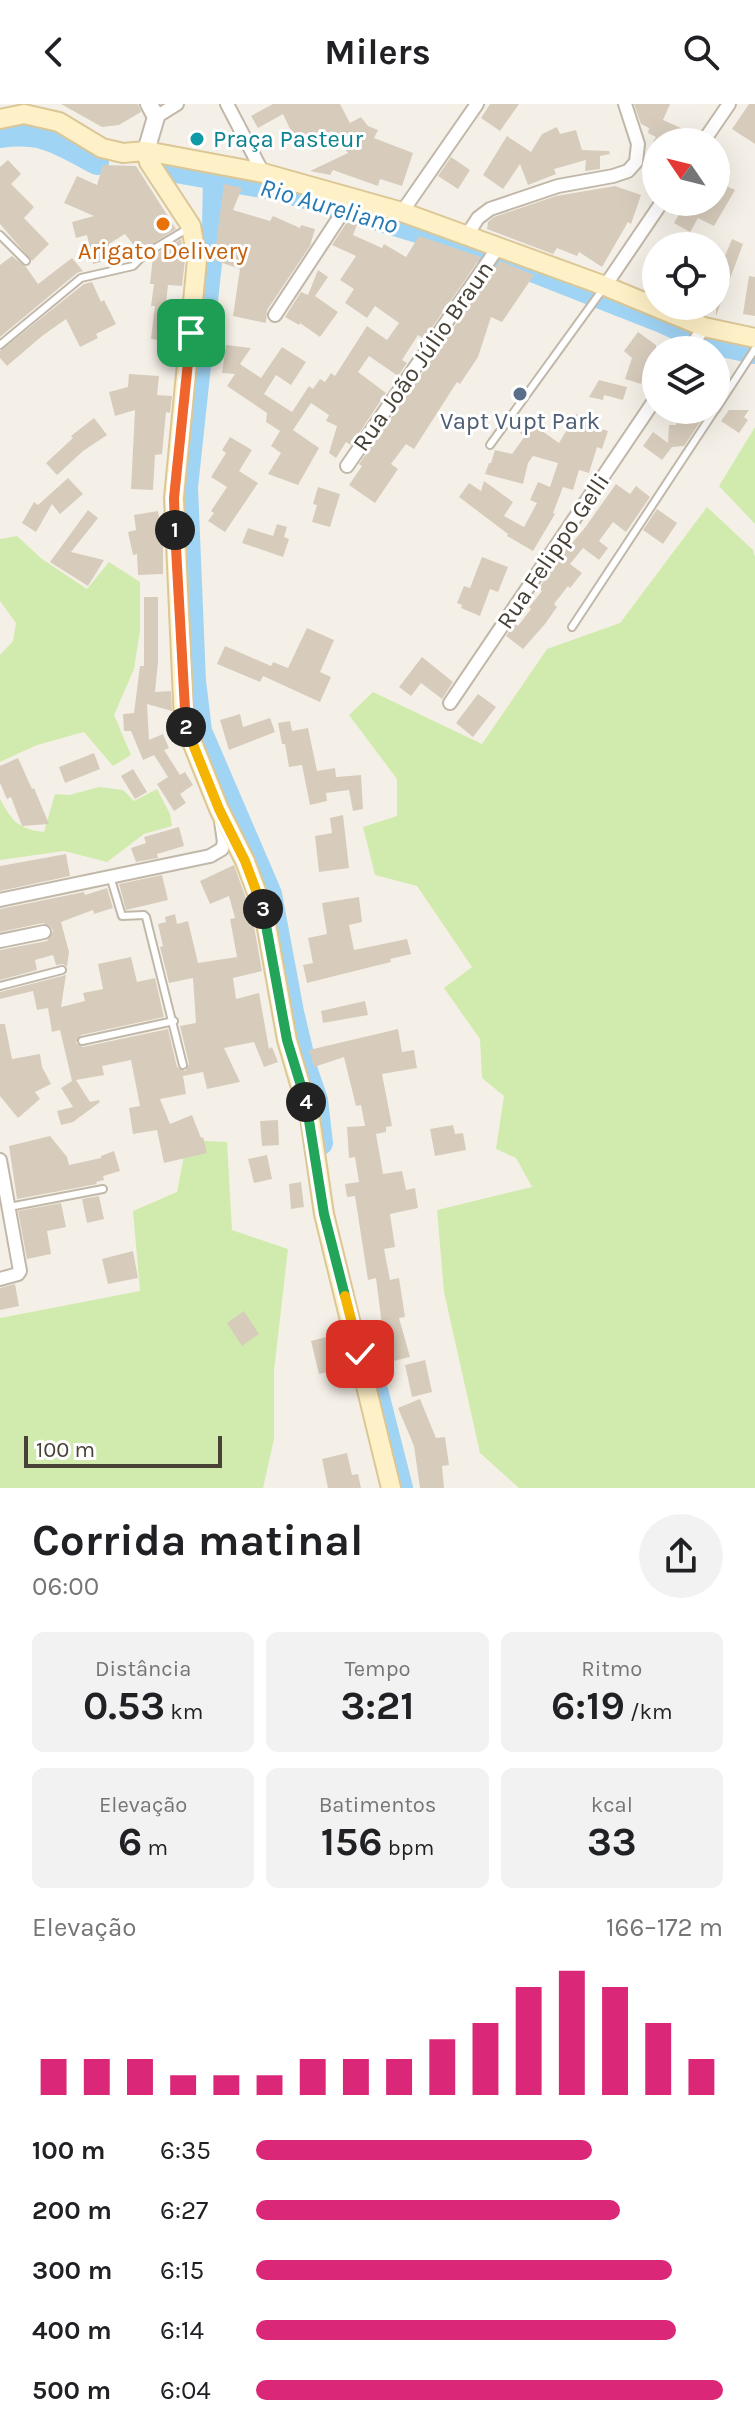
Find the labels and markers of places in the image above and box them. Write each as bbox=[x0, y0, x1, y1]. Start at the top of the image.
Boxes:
place label: Praça Pasteur bbox=[213, 125, 363, 153]
marker: Praça Pasteur bbox=[188, 130, 206, 148]
marker: Arigato Delivery bbox=[154, 215, 172, 233]
place label: Arigato Delivery bbox=[78, 237, 248, 265]
pin bbox=[157, 299, 225, 367]
marker: Vapt Vupt Park bbox=[511, 385, 529, 403]
place label: Vapt Vupt Park bbox=[440, 407, 600, 435]
pin: 1 bbox=[155, 510, 195, 550]
pin: 2 bbox=[166, 707, 206, 747]
pin: 3 bbox=[243, 889, 283, 929]
pin: 4 bbox=[286, 1082, 326, 1122]
pin bbox=[326, 1320, 394, 1388]

